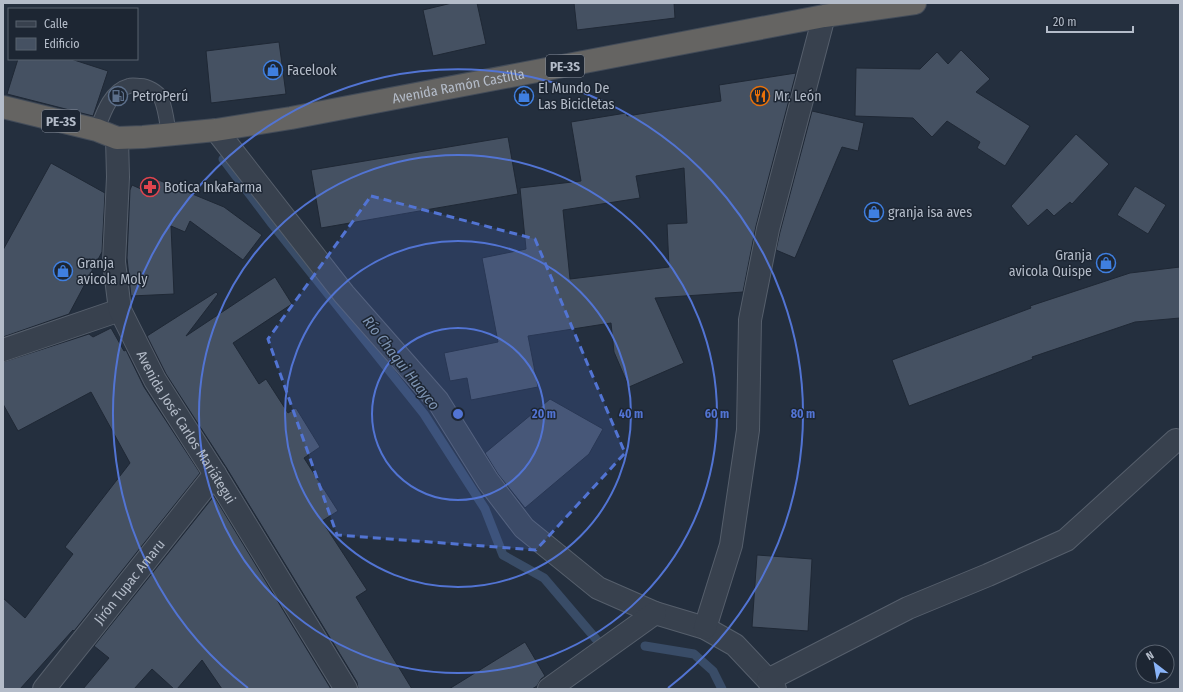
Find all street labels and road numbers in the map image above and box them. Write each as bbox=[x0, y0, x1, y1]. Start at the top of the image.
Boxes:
road number: PE-3S bbox=[546, 55, 584, 77]
street label: Avenida Ramón Castilla bbox=[391, 65, 526, 107]
road number: PE-3S bbox=[42, 110, 80, 132]
street label: Avenida José Carlos Mariátegui bbox=[133, 348, 239, 507]
street label: Jirón Tupac Amaru bbox=[90, 536, 168, 628]

